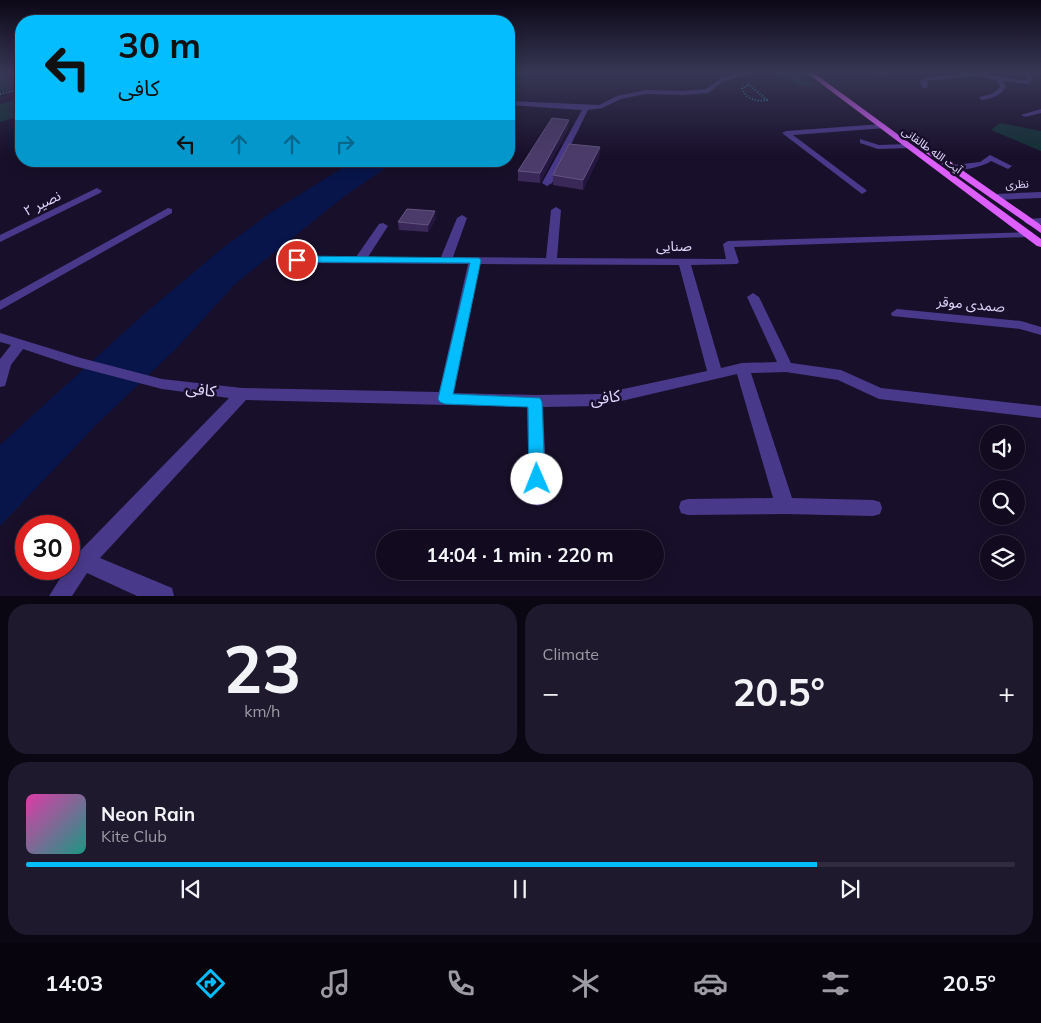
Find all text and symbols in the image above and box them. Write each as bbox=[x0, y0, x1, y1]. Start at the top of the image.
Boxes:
text: 30 m bbox=[118, 23, 201, 67]
icon: left bbox=[35, 35, 100, 100]
text: کافی bbox=[118, 74, 160, 102]
street label: آیت الله طالقانی bbox=[899, 123, 965, 177]
icon: left bbox=[172, 130, 200, 158]
icon: ahead bbox=[225, 130, 253, 158]
icon: ahead bbox=[278, 130, 306, 158]
icon: right bbox=[331, 130, 359, 158]
street label: نظری bbox=[1005, 176, 1029, 192]
street label: نصیر ۲ bbox=[20, 186, 64, 220]
street label: صنایی bbox=[656, 237, 692, 255]
pin bbox=[276, 239, 318, 281]
icon: arrive bbox=[283, 246, 311, 274]
street label: صمدی موقر bbox=[935, 292, 1006, 316]
street label: کافی bbox=[185, 377, 218, 401]
street label: کافی bbox=[589, 385, 622, 409]
map controls bbox=[980, 425, 1025, 580]
button: sound bbox=[980, 425, 1025, 470]
position arrow bbox=[510, 452, 562, 504]
button: search bbox=[980, 480, 1025, 525]
speed limit sign: 30 bbox=[15, 515, 80, 580]
button: layers bbox=[980, 535, 1025, 580]
text: 14:04 · 1 min · 220 m bbox=[426, 543, 614, 567]
text: 23 bbox=[223, 628, 301, 709]
text: Climate bbox=[543, 644, 599, 664]
text: 20.5° bbox=[733, 668, 825, 716]
text: − bbox=[543, 675, 559, 710]
text: + bbox=[998, 675, 1015, 710]
text: km/h bbox=[244, 701, 280, 721]
text: Neon Rain bbox=[101, 802, 195, 826]
text: Kite Club bbox=[101, 826, 167, 846]
icon: previous bbox=[177, 875, 205, 903]
icon: pause bbox=[506, 875, 534, 903]
icon: next bbox=[836, 875, 864, 903]
icon: directions bbox=[193, 966, 228, 1001]
icon: music bbox=[318, 966, 353, 1001]
icon: phone bbox=[443, 966, 478, 1001]
icon: climate bbox=[568, 966, 603, 1001]
icon: car bbox=[693, 966, 728, 1001]
icon: filters bbox=[818, 966, 853, 1001]
text: 14:03 bbox=[45, 969, 103, 997]
text: 20.5° bbox=[943, 969, 996, 997]

